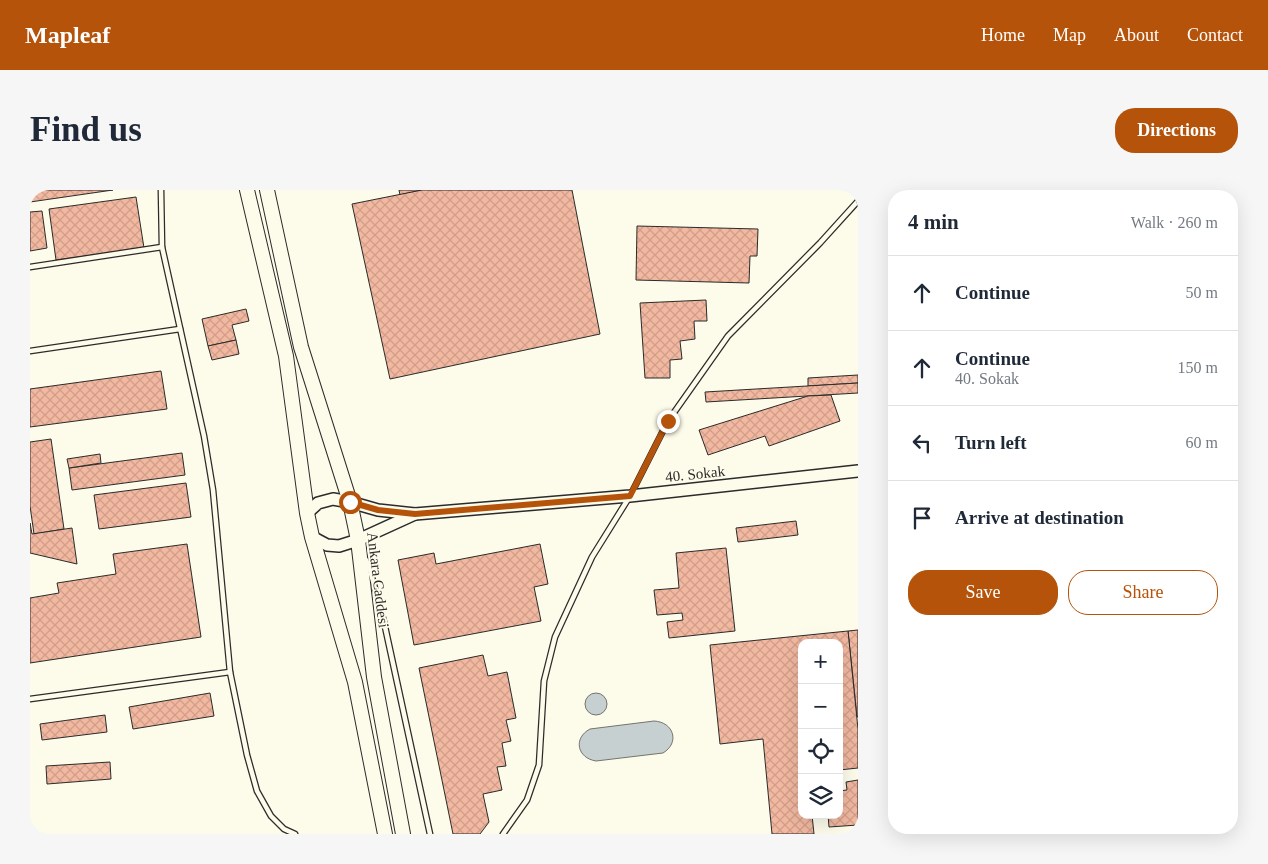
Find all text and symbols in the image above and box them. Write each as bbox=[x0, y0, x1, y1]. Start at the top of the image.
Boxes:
text: Mapleaf bbox=[25, 22, 110, 48]
text: Home bbox=[981, 25, 1025, 45]
text: Map bbox=[1053, 25, 1086, 45]
text: About bbox=[1114, 25, 1159, 45]
text: Contact bbox=[1187, 25, 1243, 45]
button: Directions bbox=[1115, 108, 1238, 153]
text: Find us bbox=[30, 110, 142, 149]
text: 4 min bbox=[908, 210, 959, 234]
text: Walk · 260 m bbox=[1131, 214, 1218, 231]
icon: ahead bbox=[908, 279, 936, 307]
text: Continue bbox=[955, 282, 1030, 303]
text: 50 m bbox=[1186, 284, 1218, 301]
text: Continue bbox=[955, 348, 1030, 369]
icon: ahead bbox=[908, 354, 936, 382]
text: 150 m bbox=[1178, 359, 1218, 376]
text: 40. Sokak bbox=[955, 370, 1019, 387]
route end bbox=[657, 410, 680, 433]
icon: left bbox=[908, 429, 936, 457]
text: Turn left bbox=[955, 432, 1027, 453]
text: 60 m bbox=[1186, 434, 1218, 451]
street label: 40. Sokak bbox=[664, 463, 726, 485]
route start bbox=[339, 491, 362, 514]
icon: arrive bbox=[908, 504, 936, 532]
text: Arrive at destination bbox=[955, 507, 1124, 528]
street label: Ankara Caddesi bbox=[364, 531, 392, 629]
button: Save bbox=[908, 570, 1058, 615]
button: Share bbox=[1068, 570, 1218, 615]
map controls bbox=[798, 639, 843, 819]
button: + bbox=[798, 639, 843, 684]
button: − bbox=[798, 684, 843, 729]
button: locate bbox=[798, 729, 843, 774]
button: layers bbox=[798, 774, 843, 819]

